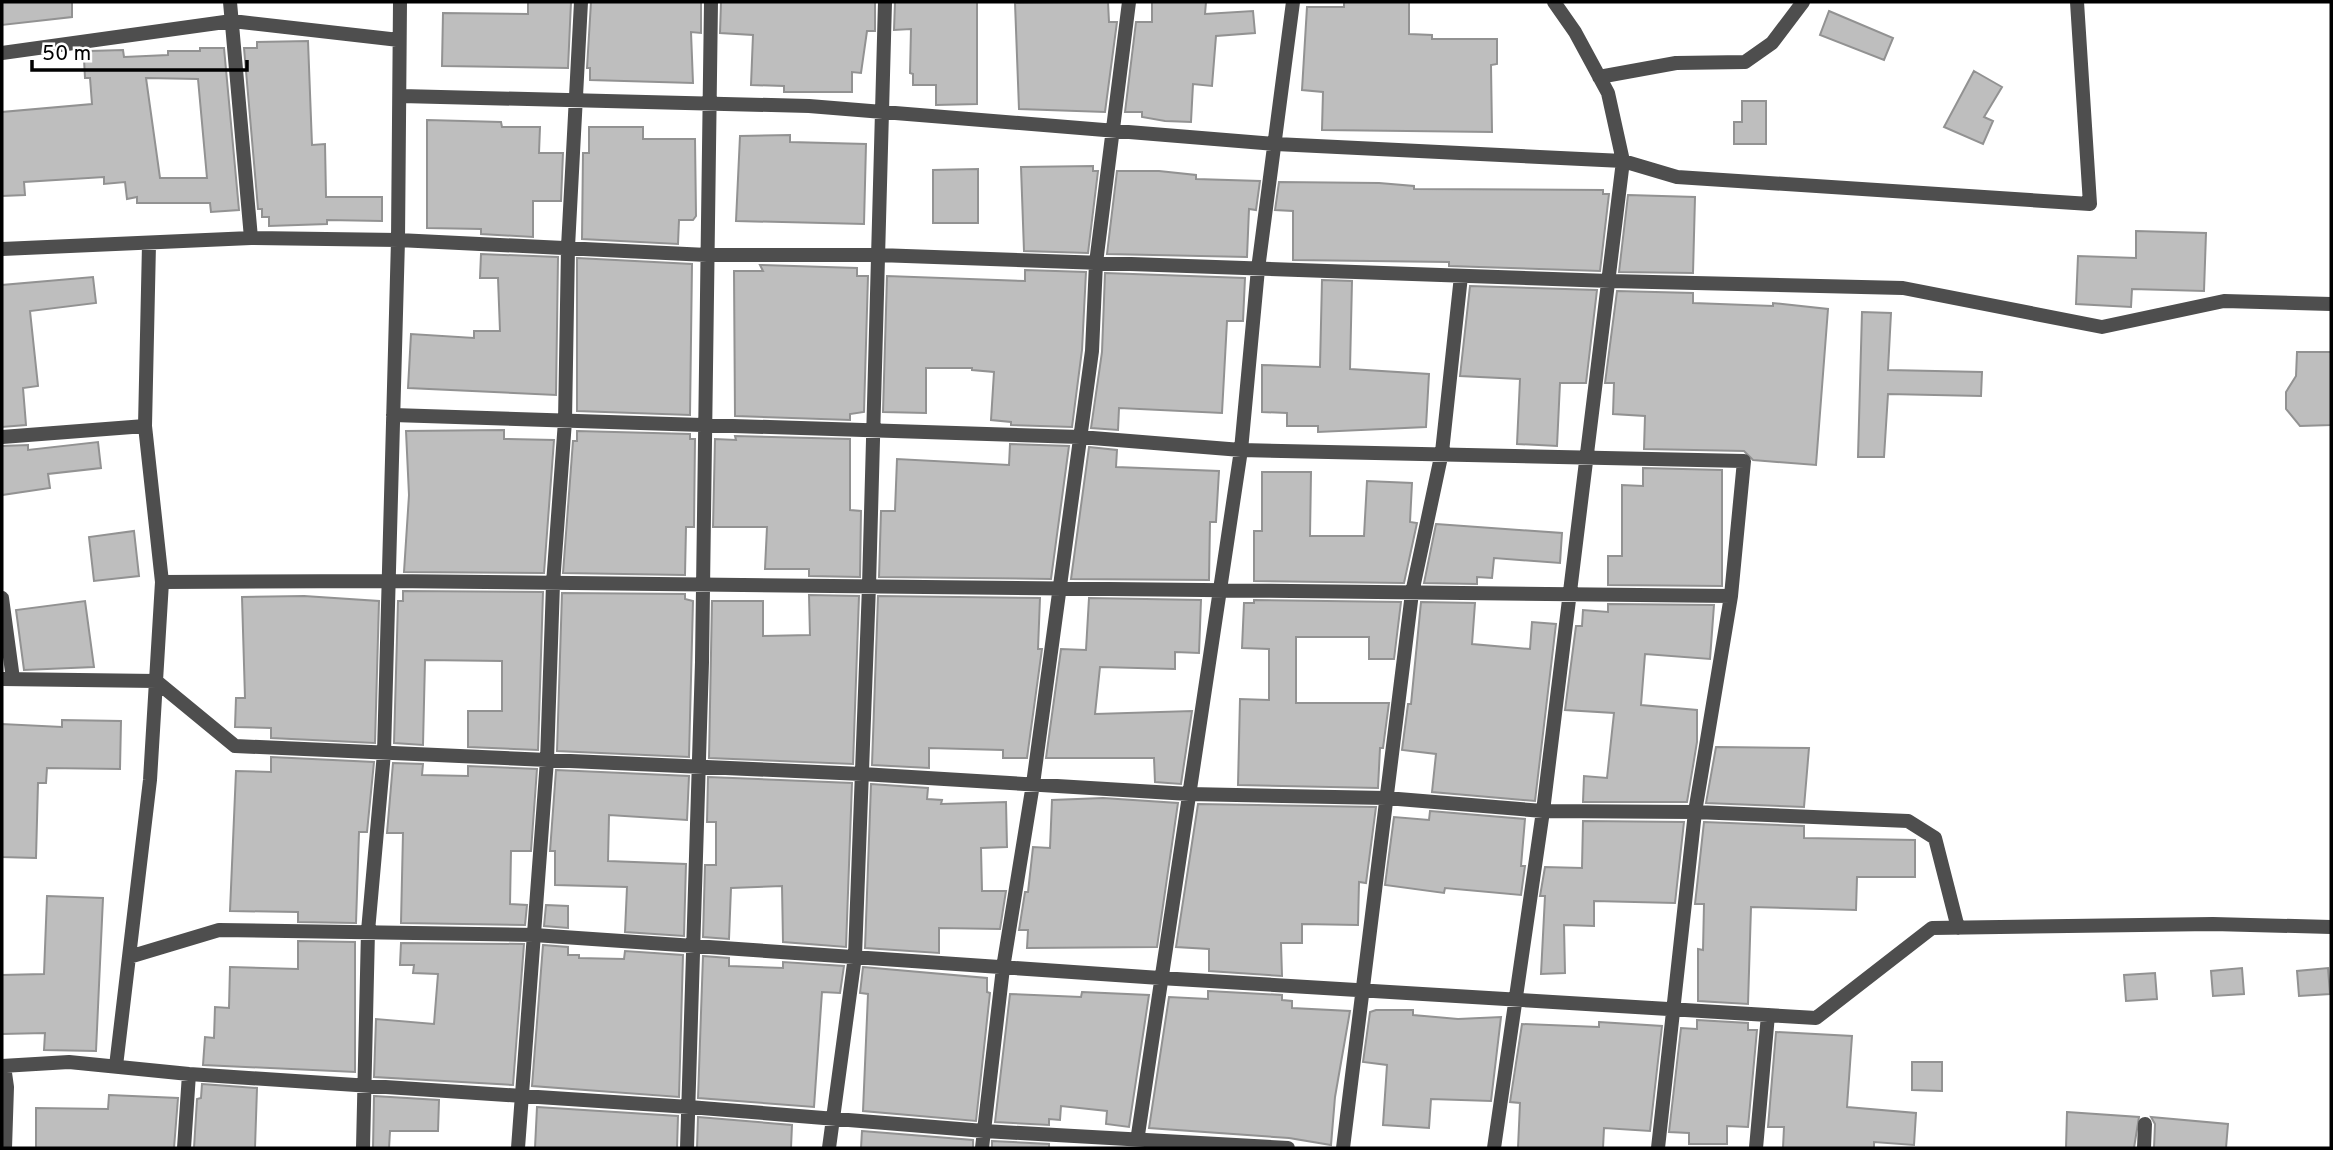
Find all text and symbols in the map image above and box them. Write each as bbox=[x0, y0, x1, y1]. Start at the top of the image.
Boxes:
scale bar bbox=[32, 28, 247, 72]
text: 50 m bbox=[42, 41, 91, 68]

